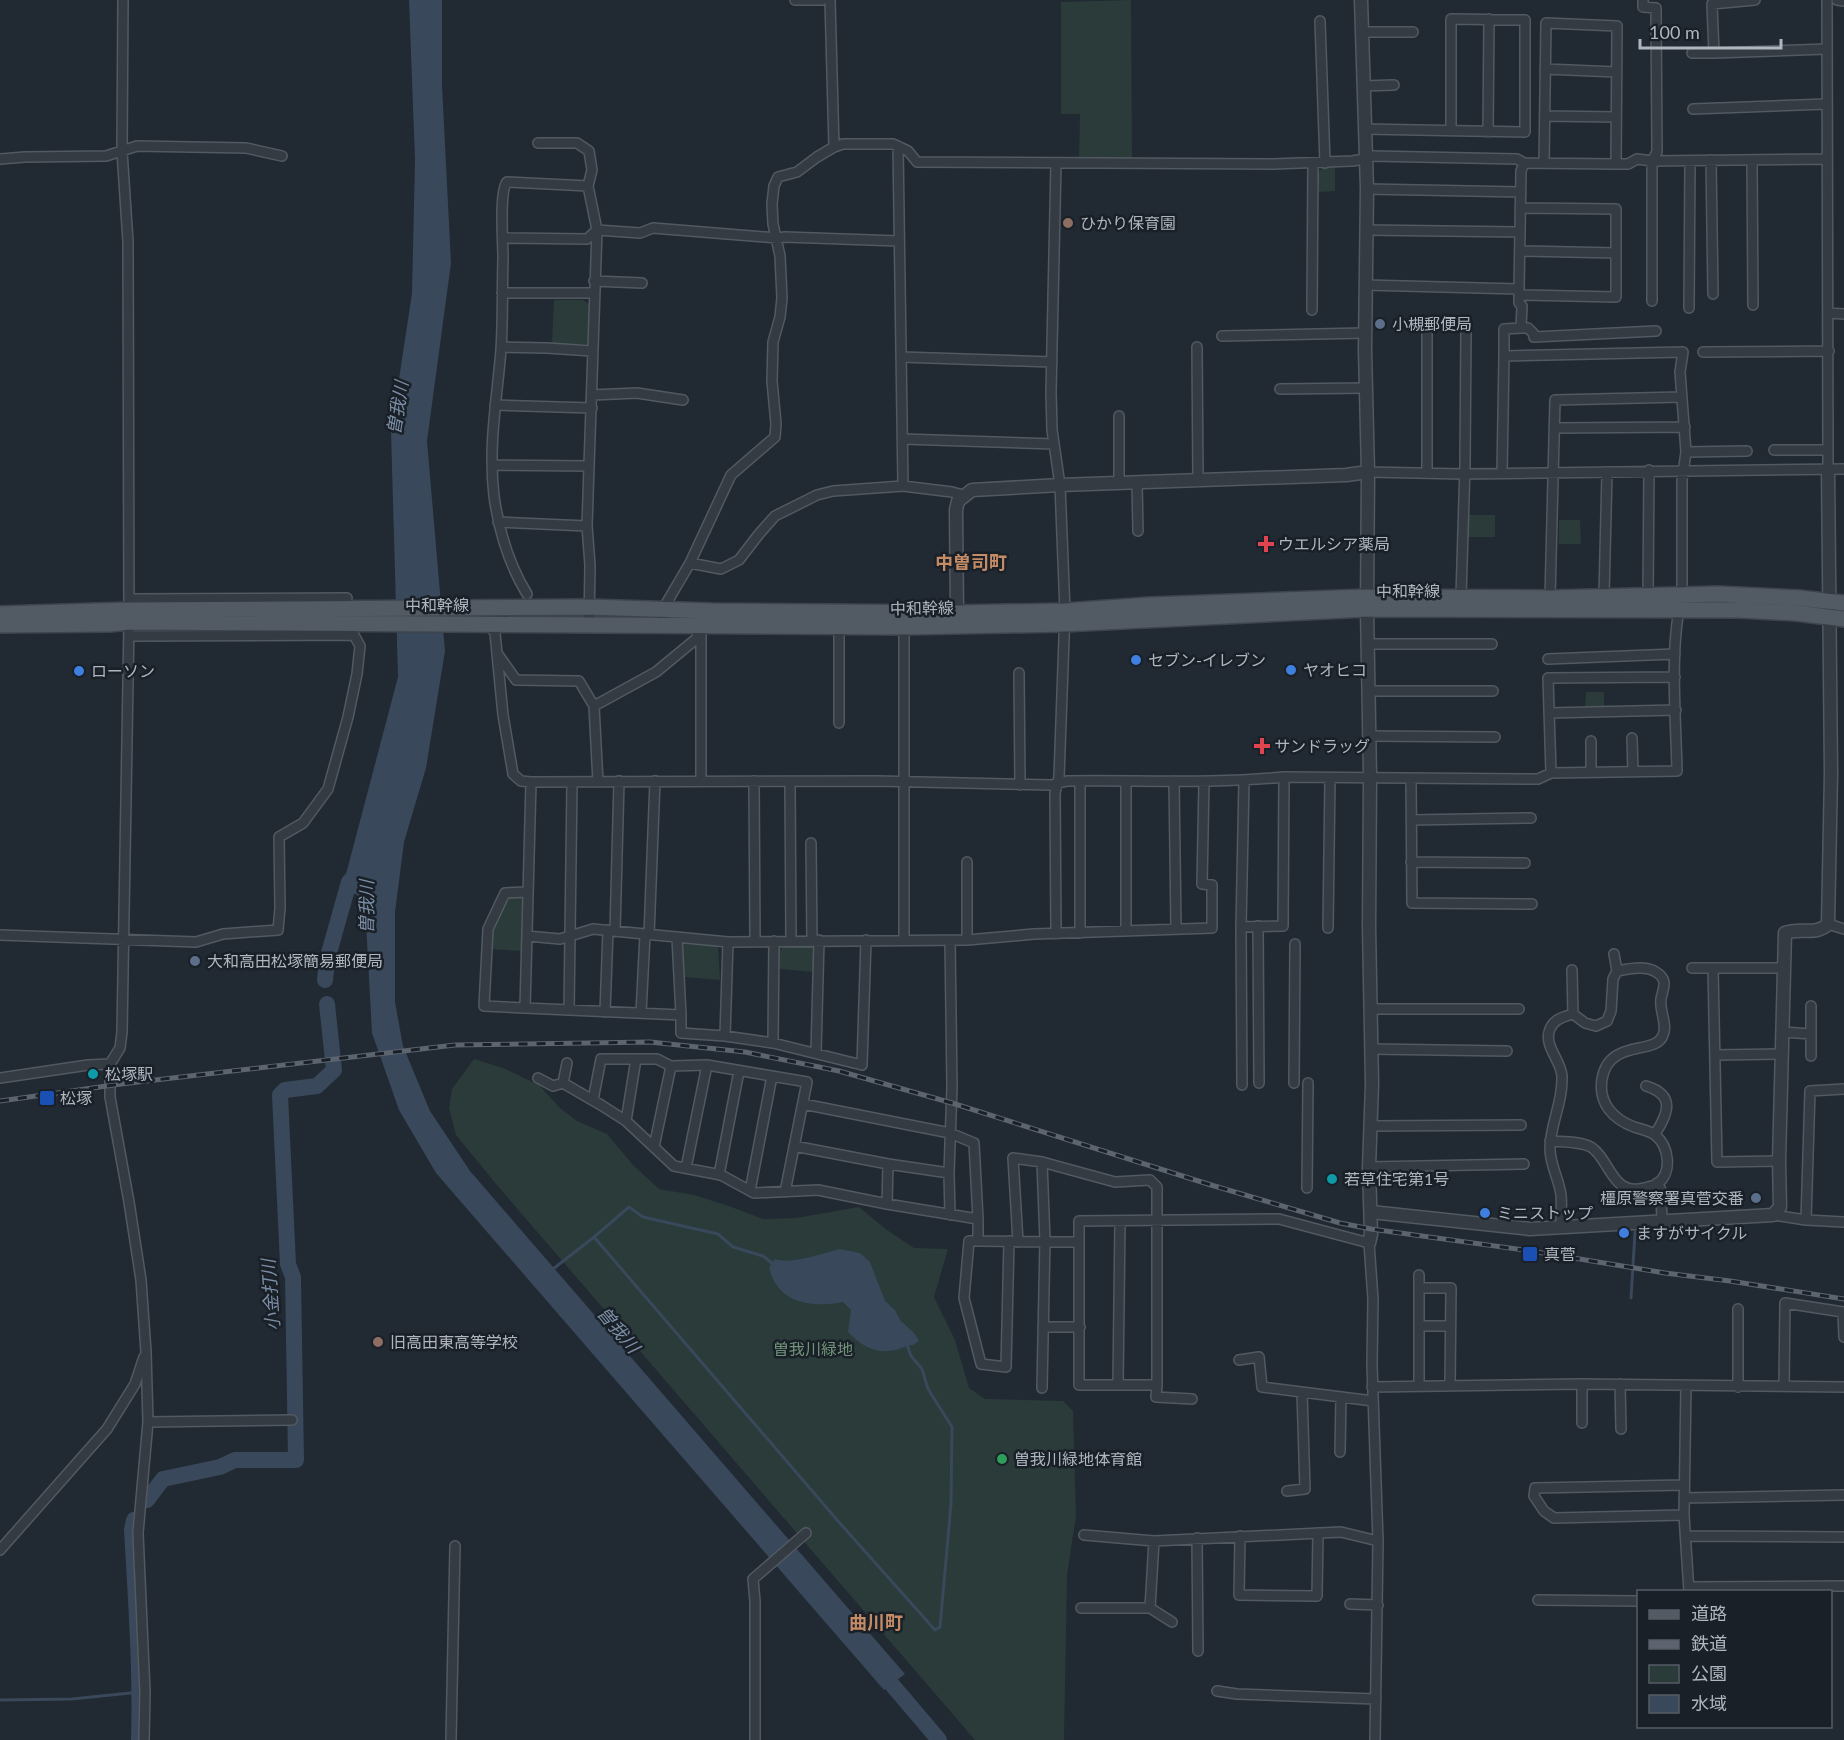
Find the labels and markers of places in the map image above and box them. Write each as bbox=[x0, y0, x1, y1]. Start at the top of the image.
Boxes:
place label: ひかり保育園 bbox=[1080, 213, 1176, 232]
marker: ひかり保育園 bbox=[1061, 216, 1075, 230]
place label: 小槻郵便局 bbox=[1392, 314, 1472, 333]
marker: 小槻郵便局 bbox=[1373, 317, 1387, 331]
place label: ウエルシア薬局 bbox=[1278, 534, 1390, 553]
marker: ウエルシア薬局 bbox=[1259, 537, 1273, 551]
place label: セブン-イレブン bbox=[1148, 650, 1266, 669]
marker: セブン-イレブン bbox=[1129, 653, 1143, 667]
place label: ヤオヒコ bbox=[1303, 660, 1367, 679]
place label: ローソン bbox=[91, 661, 155, 680]
marker: ヤオヒコ bbox=[1284, 663, 1298, 677]
marker: ローソン bbox=[72, 664, 86, 678]
place label: サンドラッグ bbox=[1274, 736, 1370, 755]
marker: サンドラッグ bbox=[1255, 739, 1269, 753]
place label: 大和高田松塚簡易郵便局 bbox=[207, 951, 383, 970]
marker: 大和高田松塚簡易郵便局 bbox=[188, 954, 202, 968]
place label: 松塚駅 bbox=[105, 1064, 153, 1083]
marker: 松塚駅 bbox=[86, 1067, 100, 1081]
place label: 松塚 bbox=[60, 1088, 92, 1107]
marker: 松塚 bbox=[38, 1089, 56, 1107]
place label: 若草住宅第1号 bbox=[1344, 1169, 1449, 1188]
marker: 若草住宅第1号 bbox=[1325, 1172, 1339, 1186]
place label: 橿原警察署真菅交番 bbox=[1600, 1188, 1744, 1207]
marker: 橿原警察署真菅交番 bbox=[1749, 1191, 1763, 1205]
place label: ミニストップ bbox=[1497, 1203, 1593, 1222]
marker: ミニストップ bbox=[1478, 1206, 1492, 1220]
place label: ますがサイクル bbox=[1636, 1223, 1747, 1242]
marker: ますがサイクル bbox=[1617, 1226, 1631, 1240]
place label: 真菅 bbox=[1544, 1244, 1576, 1263]
marker: 真菅 bbox=[1521, 1245, 1539, 1263]
place label: 旧高田東高等学校 bbox=[390, 1332, 518, 1351]
marker: 旧高田東高等学校 bbox=[371, 1335, 385, 1349]
place label: 曽我川緑地体育館 bbox=[1014, 1449, 1142, 1468]
marker: 曽我川緑地体育館 bbox=[995, 1452, 1009, 1466]

